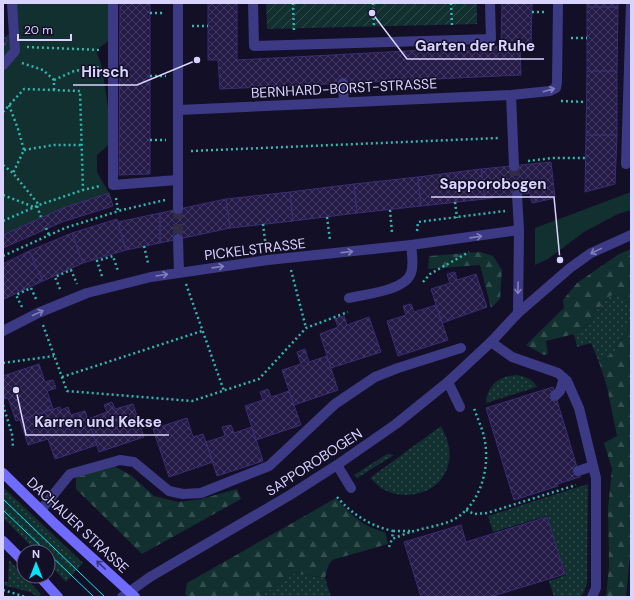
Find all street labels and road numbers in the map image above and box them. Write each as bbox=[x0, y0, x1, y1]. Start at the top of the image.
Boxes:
street label: BERNHARD-BORST-STRASSE bbox=[250, 74, 438, 102]
street label: PICKELSTRASSE bbox=[203, 234, 307, 264]
street label: SAPPOROBOGEN bbox=[262, 424, 366, 500]
street label: DACHAUER STRASSE bbox=[23, 473, 133, 577]

